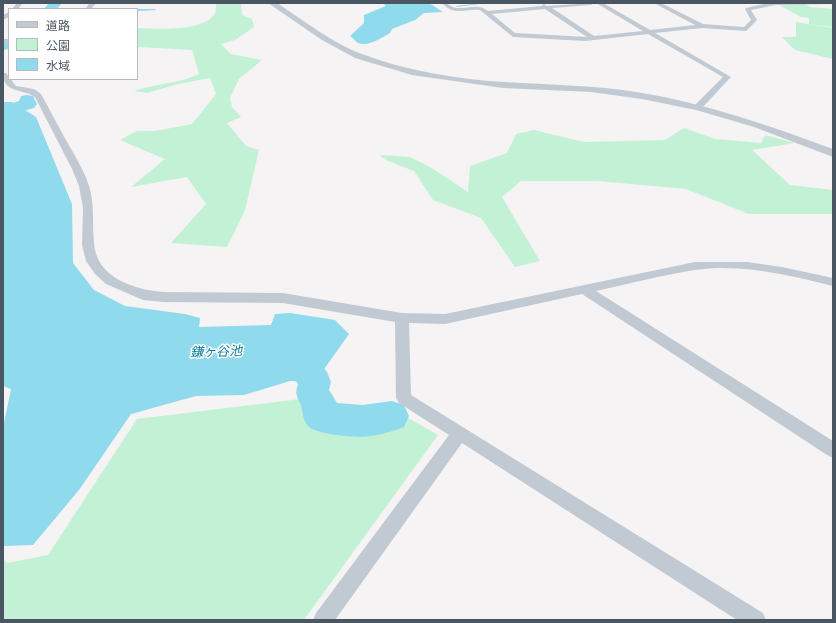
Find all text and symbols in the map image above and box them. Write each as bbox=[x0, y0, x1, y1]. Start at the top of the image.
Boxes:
legend bbox=[8, 8, 138, 80]
text: 道路 bbox=[46, 20, 70, 32]
text: 公園 bbox=[46, 40, 70, 52]
text: 水域 bbox=[46, 60, 70, 72]
water label: 鎌ヶ谷池 bbox=[190, 343, 242, 361]

